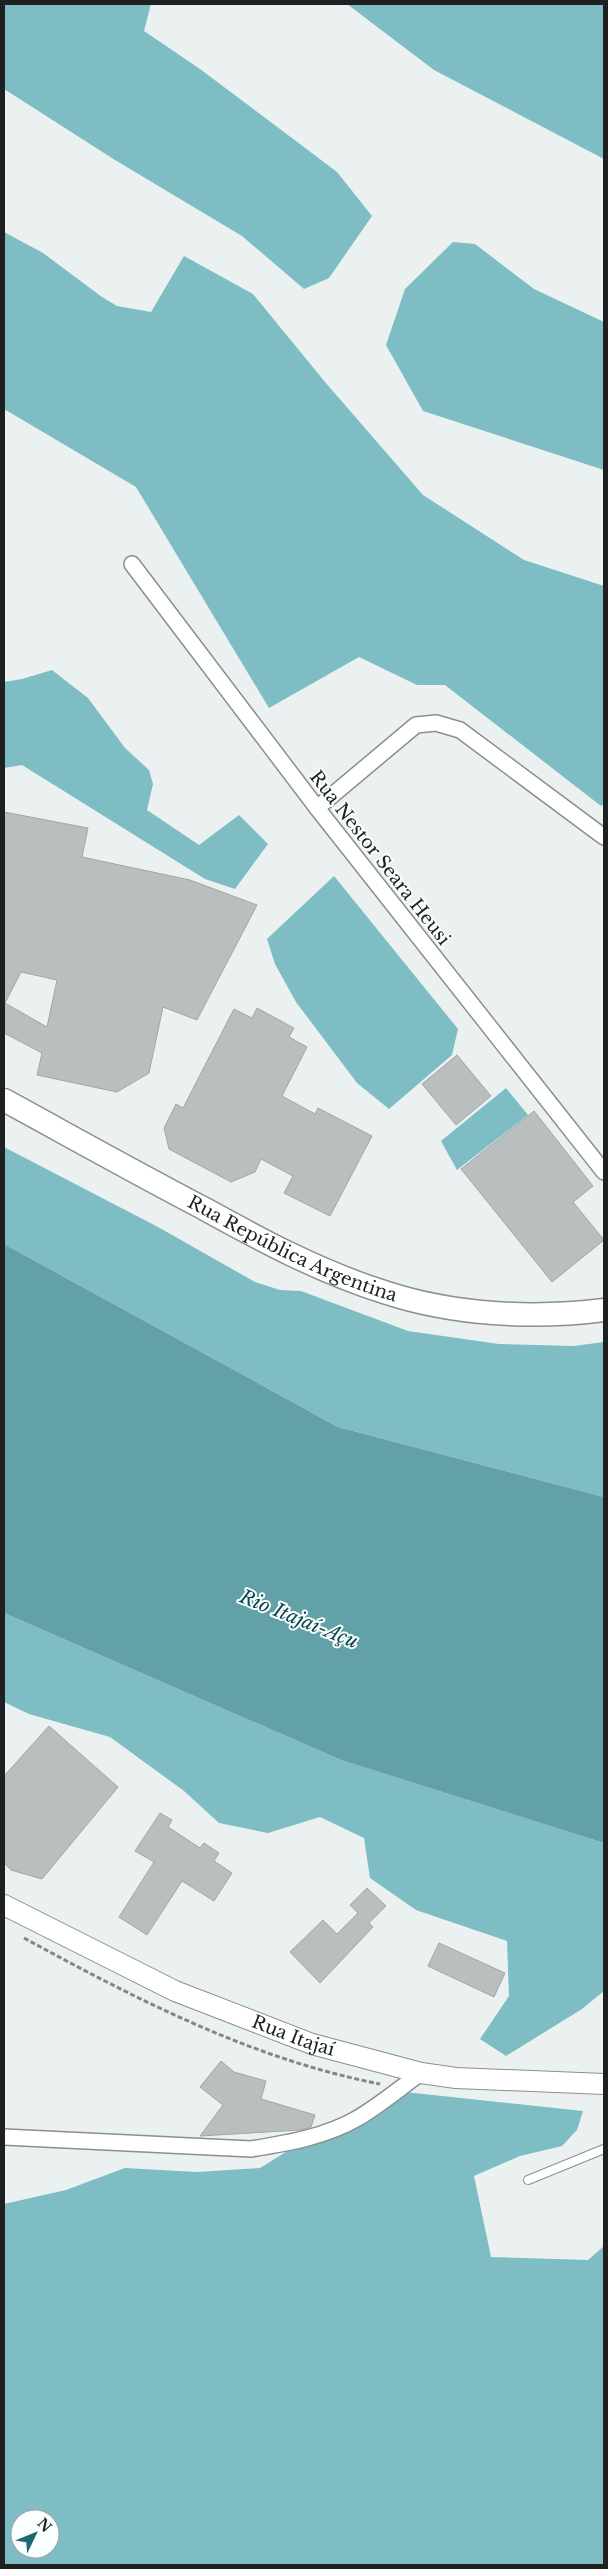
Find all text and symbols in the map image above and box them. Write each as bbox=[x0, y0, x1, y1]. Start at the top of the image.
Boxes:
street label: Rua Nestor Seara Heusi bbox=[305, 766, 455, 950]
street label: Rua República Argentina bbox=[184, 1191, 400, 1306]
water label: Rio Itajaí-Açu bbox=[236, 1585, 361, 1653]
street label: Rua Itajaí bbox=[249, 2011, 338, 2061]
north arrow bbox=[10, 2509, 60, 2559]
text: N bbox=[33, 2514, 56, 2536]

